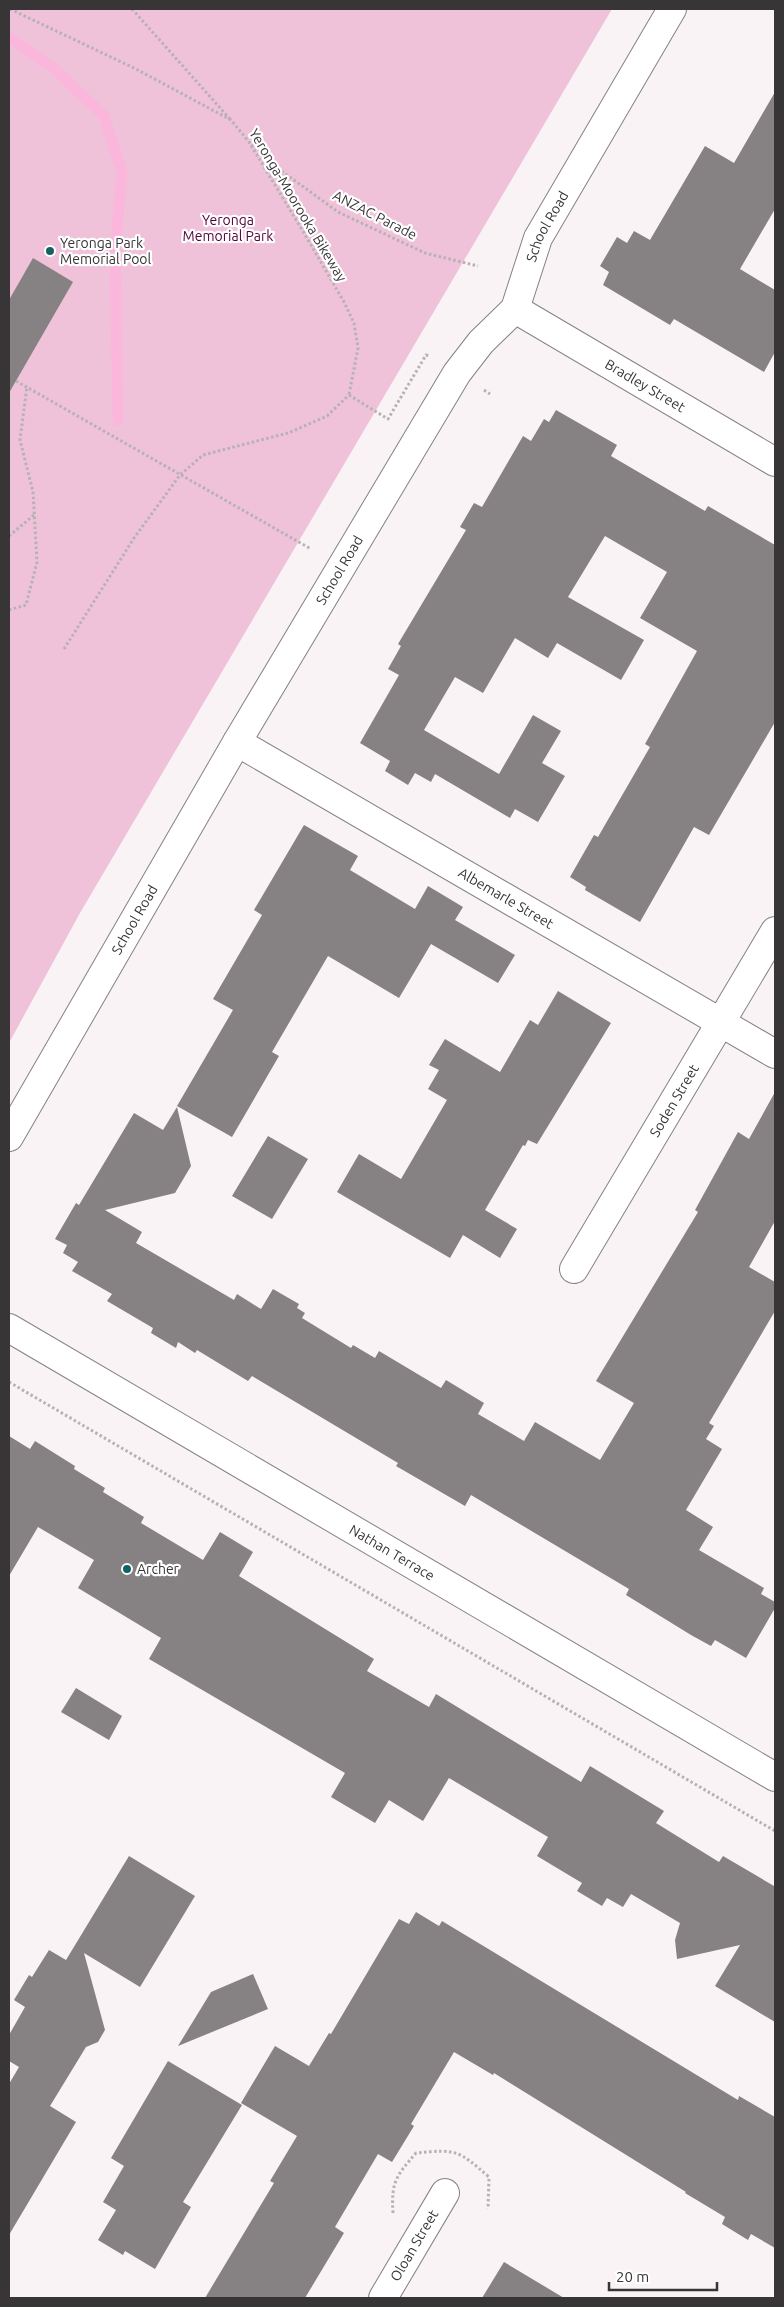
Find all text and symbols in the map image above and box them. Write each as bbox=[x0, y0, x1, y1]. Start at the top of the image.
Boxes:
street label: Yeronga-Moorooka Bikeway bbox=[246, 126, 350, 284]
street label: ANZAC Parade bbox=[330, 187, 420, 243]
street label: School Road bbox=[523, 188, 572, 264]
park label: Yeronga Memorial Park bbox=[183, 212, 273, 244]
place label: Yeronga Park Memorial Pool bbox=[60, 235, 152, 267]
marker: Yeronga Park Memorial Pool bbox=[44, 245, 56, 257]
street label: Bradley Street bbox=[602, 356, 688, 416]
street label: School Road bbox=[313, 533, 366, 608]
street label: Albemarle Street bbox=[456, 864, 557, 932]
street label: School Road bbox=[108, 882, 161, 957]
street label: Soden Street bbox=[646, 1061, 702, 1140]
street label: Nathan Terrace bbox=[347, 1521, 438, 1584]
place label: Archer bbox=[137, 1561, 180, 1577]
marker: Archer bbox=[121, 1563, 133, 1575]
street label: Oloan Street bbox=[387, 2206, 442, 2284]
scale bar bbox=[609, 2260, 716, 2292]
text: 20 m bbox=[616, 2268, 649, 2285]

